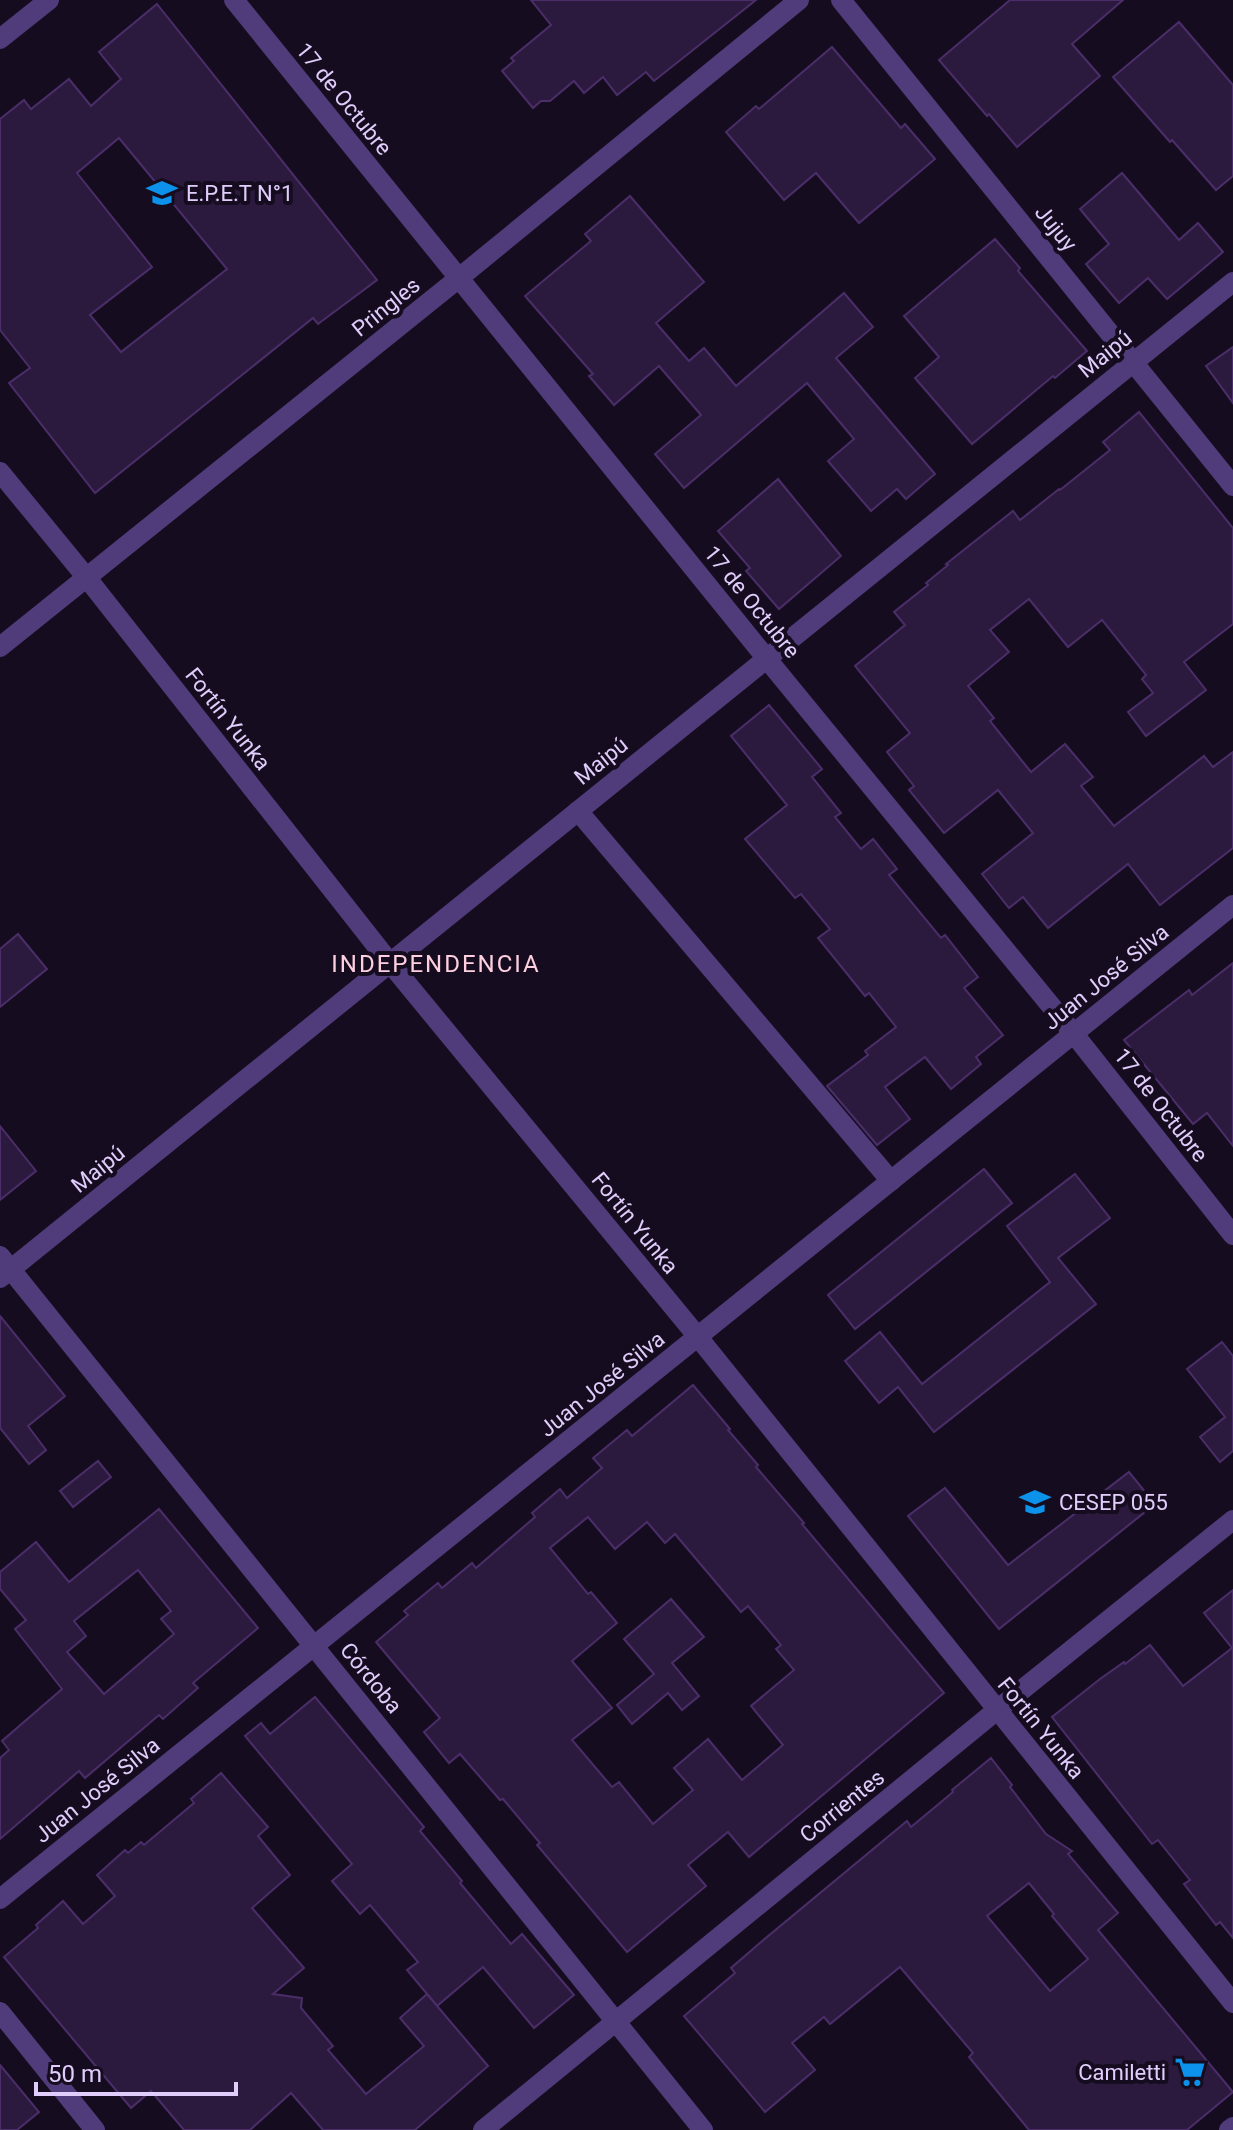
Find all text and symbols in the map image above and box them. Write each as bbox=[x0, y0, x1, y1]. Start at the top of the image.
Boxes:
street label: 17 de Octubre bbox=[291, 38, 397, 160]
school or university icon: E.P.E.T N°1 bbox=[145, 176, 179, 210]
place label: E.P.E.T N°1 bbox=[186, 181, 293, 206]
street label: Jujuy bbox=[1030, 200, 1082, 257]
street label: Pringles bbox=[347, 272, 425, 342]
street label: Maipú bbox=[1073, 325, 1137, 383]
street label: 17 de Octubre bbox=[699, 541, 805, 663]
street label: Fortín Yunka bbox=[180, 663, 276, 775]
street label: Maipú bbox=[569, 732, 633, 790]
street label: Juan José Silva bbox=[1039, 919, 1173, 1035]
district label: INDEPENDENCIA bbox=[331, 950, 541, 978]
street label: 17 de Octubre bbox=[1109, 1043, 1213, 1167]
street label: Maipú bbox=[66, 1140, 130, 1198]
street label: Fortín Yunka bbox=[587, 1167, 683, 1279]
street label: Juan José Silva bbox=[535, 1326, 669, 1442]
school or university icon: CESEP 055 bbox=[1018, 1485, 1052, 1519]
place label: CESEP 055 bbox=[1059, 1490, 1168, 1515]
street label: Córdoba bbox=[335, 1638, 407, 1718]
street label: Fortín Yunka bbox=[993, 1672, 1089, 1784]
street label: Juan José Silva bbox=[30, 1732, 164, 1848]
street label: Corrientes bbox=[795, 1764, 889, 1848]
scale bar bbox=[36, 2046, 236, 2096]
supermarket icon: Camiletti bbox=[1173, 2055, 1207, 2089]
text: 50 m bbox=[48, 2060, 102, 2088]
place label: Camiletti bbox=[1078, 2060, 1166, 2085]

